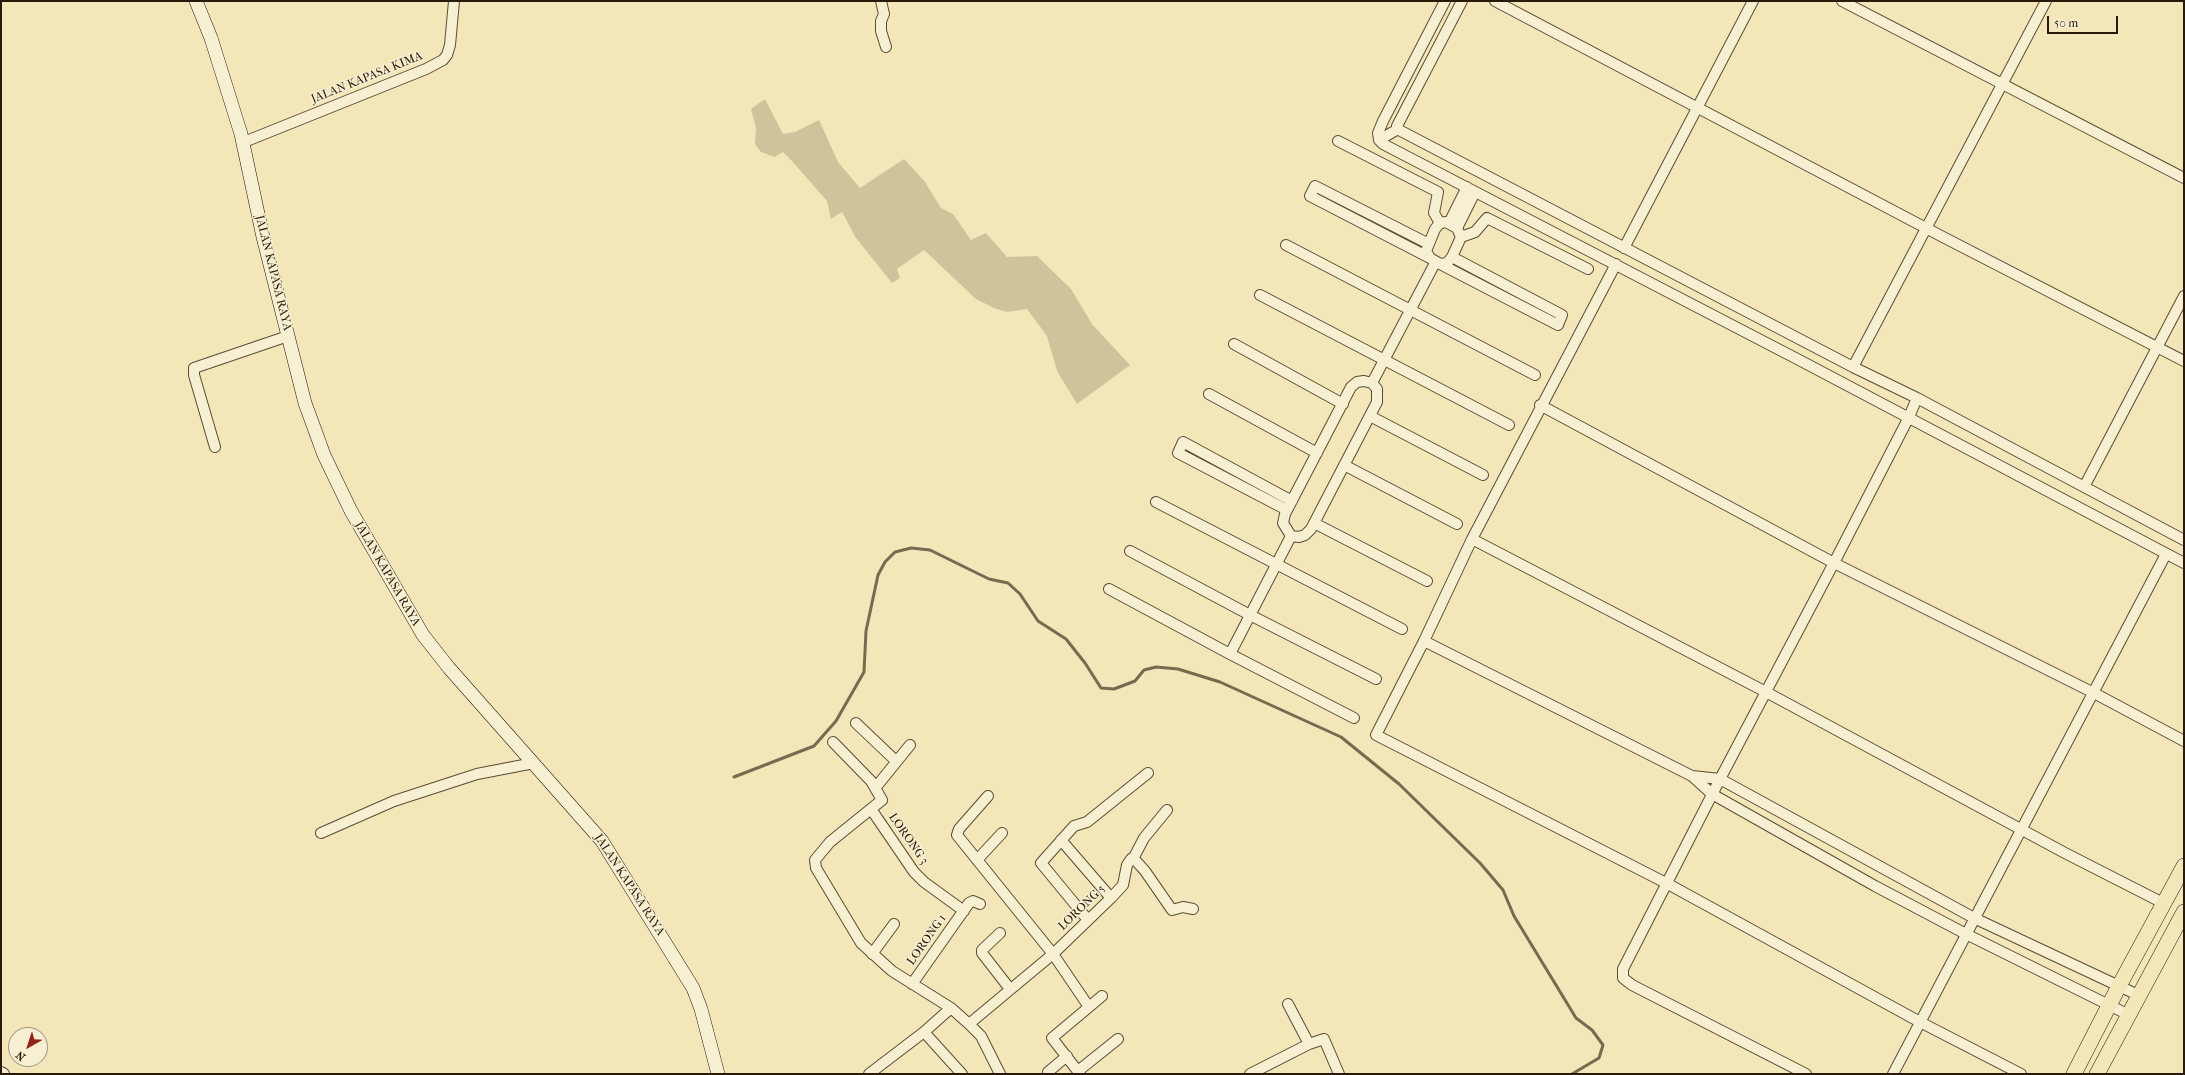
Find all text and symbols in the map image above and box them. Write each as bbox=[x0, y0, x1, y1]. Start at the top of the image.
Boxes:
scale bar bbox=[2049, 8, 2120, 34]
text: 50 m bbox=[2054, 16, 2078, 30]
street label: JALAN KAPASA KIMA bbox=[309, 49, 425, 107]
street label: JALAN KAPASA RAYA bbox=[252, 214, 294, 332]
street label: JALAN KAPASA RAYA bbox=[351, 519, 423, 629]
street label: LORONG 3 bbox=[885, 811, 931, 867]
street label: JALAN KAPASA RAYA bbox=[591, 831, 667, 939]
street label: LORONG 5 bbox=[1056, 882, 1108, 934]
street label: LORONG 1 bbox=[904, 912, 950, 968]
north arrow bbox=[8, 1027, 48, 1067]
text: N bbox=[13, 1048, 28, 1064]

